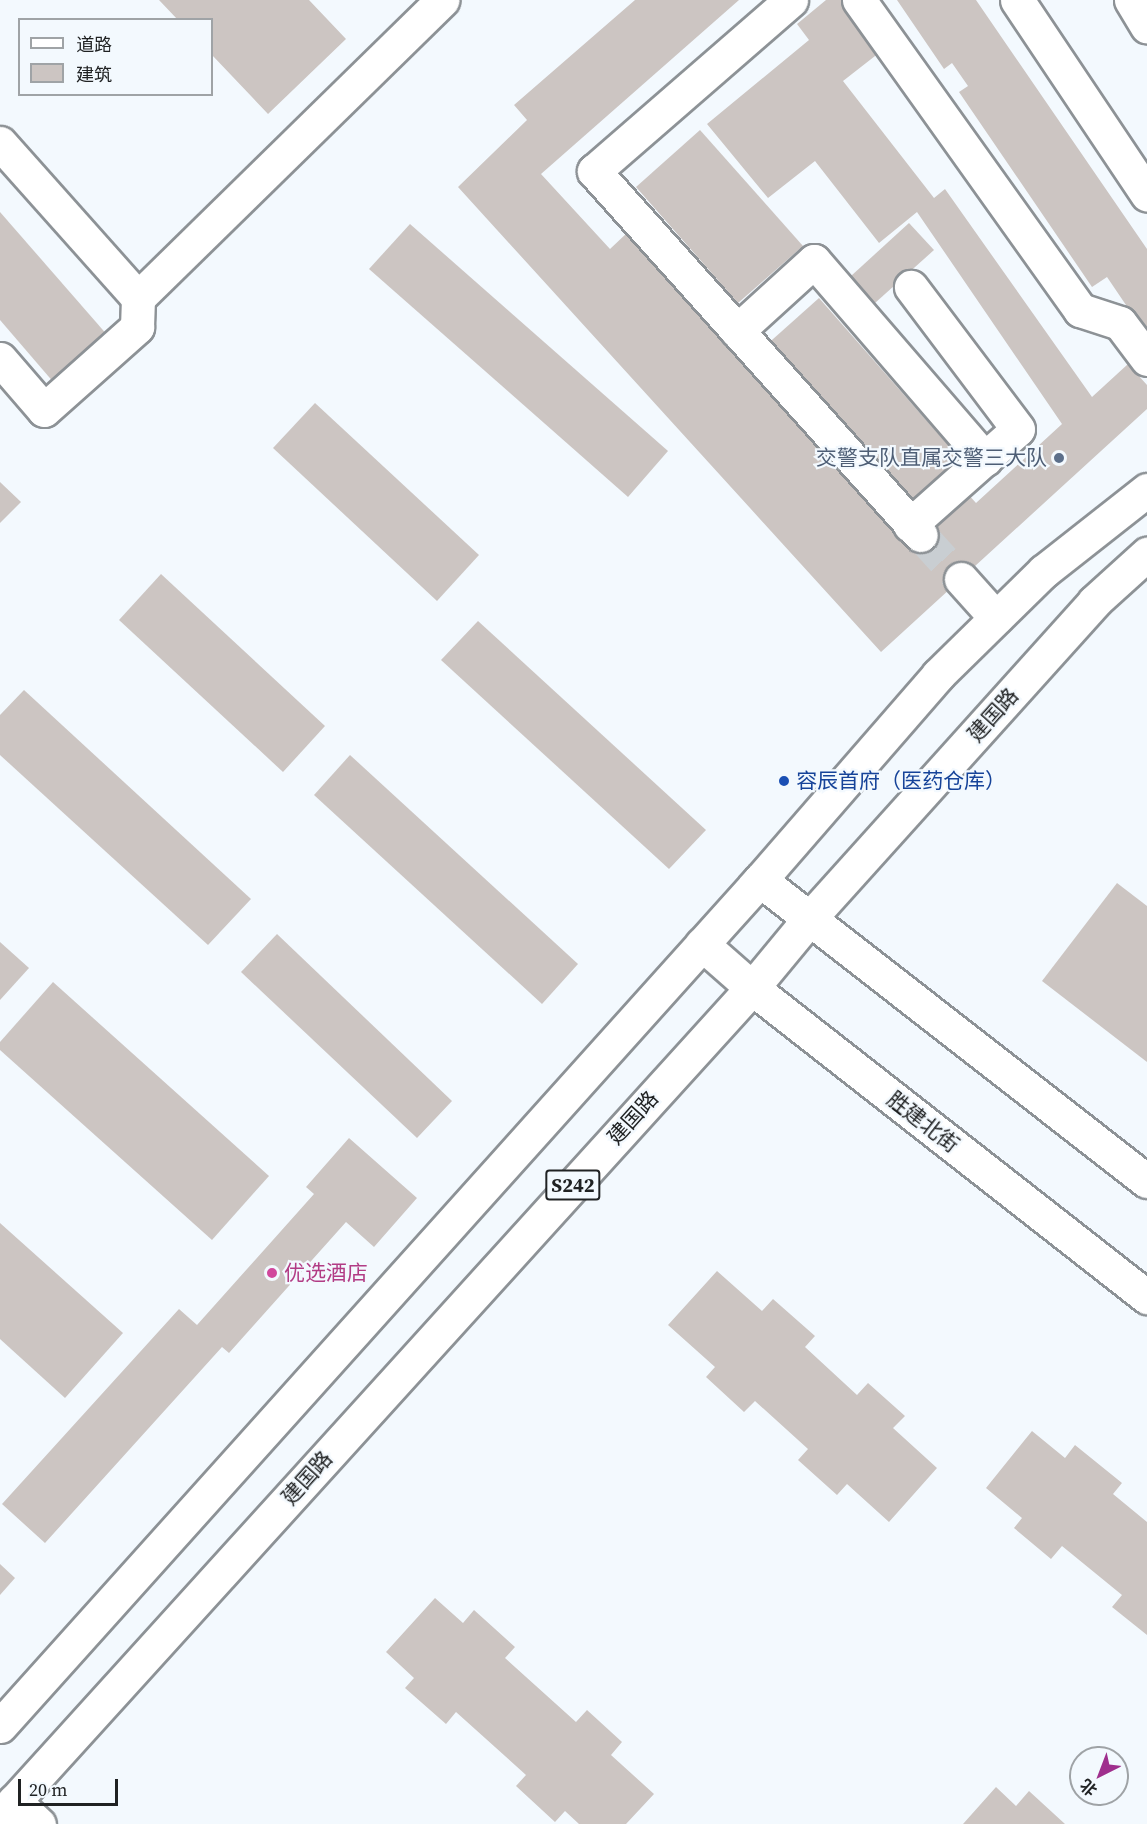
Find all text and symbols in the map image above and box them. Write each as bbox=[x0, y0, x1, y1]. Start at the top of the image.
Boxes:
legend bbox=[18, 18, 213, 96]
text: 道路 bbox=[76, 32, 112, 57]
text: 建筑 bbox=[76, 62, 112, 87]
place label: 交警支队直属交警三大队 bbox=[816, 445, 1047, 471]
marker: 交警支队直属交警三大队 bbox=[1052, 451, 1066, 465]
street label: 建国路 bbox=[963, 683, 1023, 747]
place label: 容辰首府（医药仓库） bbox=[796, 768, 1006, 794]
marker: 容辰首府（医药仓库） bbox=[777, 774, 791, 788]
street label: 建国路 bbox=[603, 1086, 663, 1150]
street label: 胜建北街 bbox=[882, 1086, 964, 1158]
road number: S242 bbox=[544, 1168, 602, 1202]
place label: 优选酒店 bbox=[284, 1260, 368, 1286]
marker: 优选酒店 bbox=[265, 1266, 279, 1280]
street label: 建国路 bbox=[277, 1446, 337, 1510]
north arrow bbox=[1069, 1746, 1129, 1806]
scale bar bbox=[21, 1767, 122, 1805]
text: 北 bbox=[1075, 1774, 1102, 1801]
text: 20 m bbox=[29, 1777, 67, 1802]

